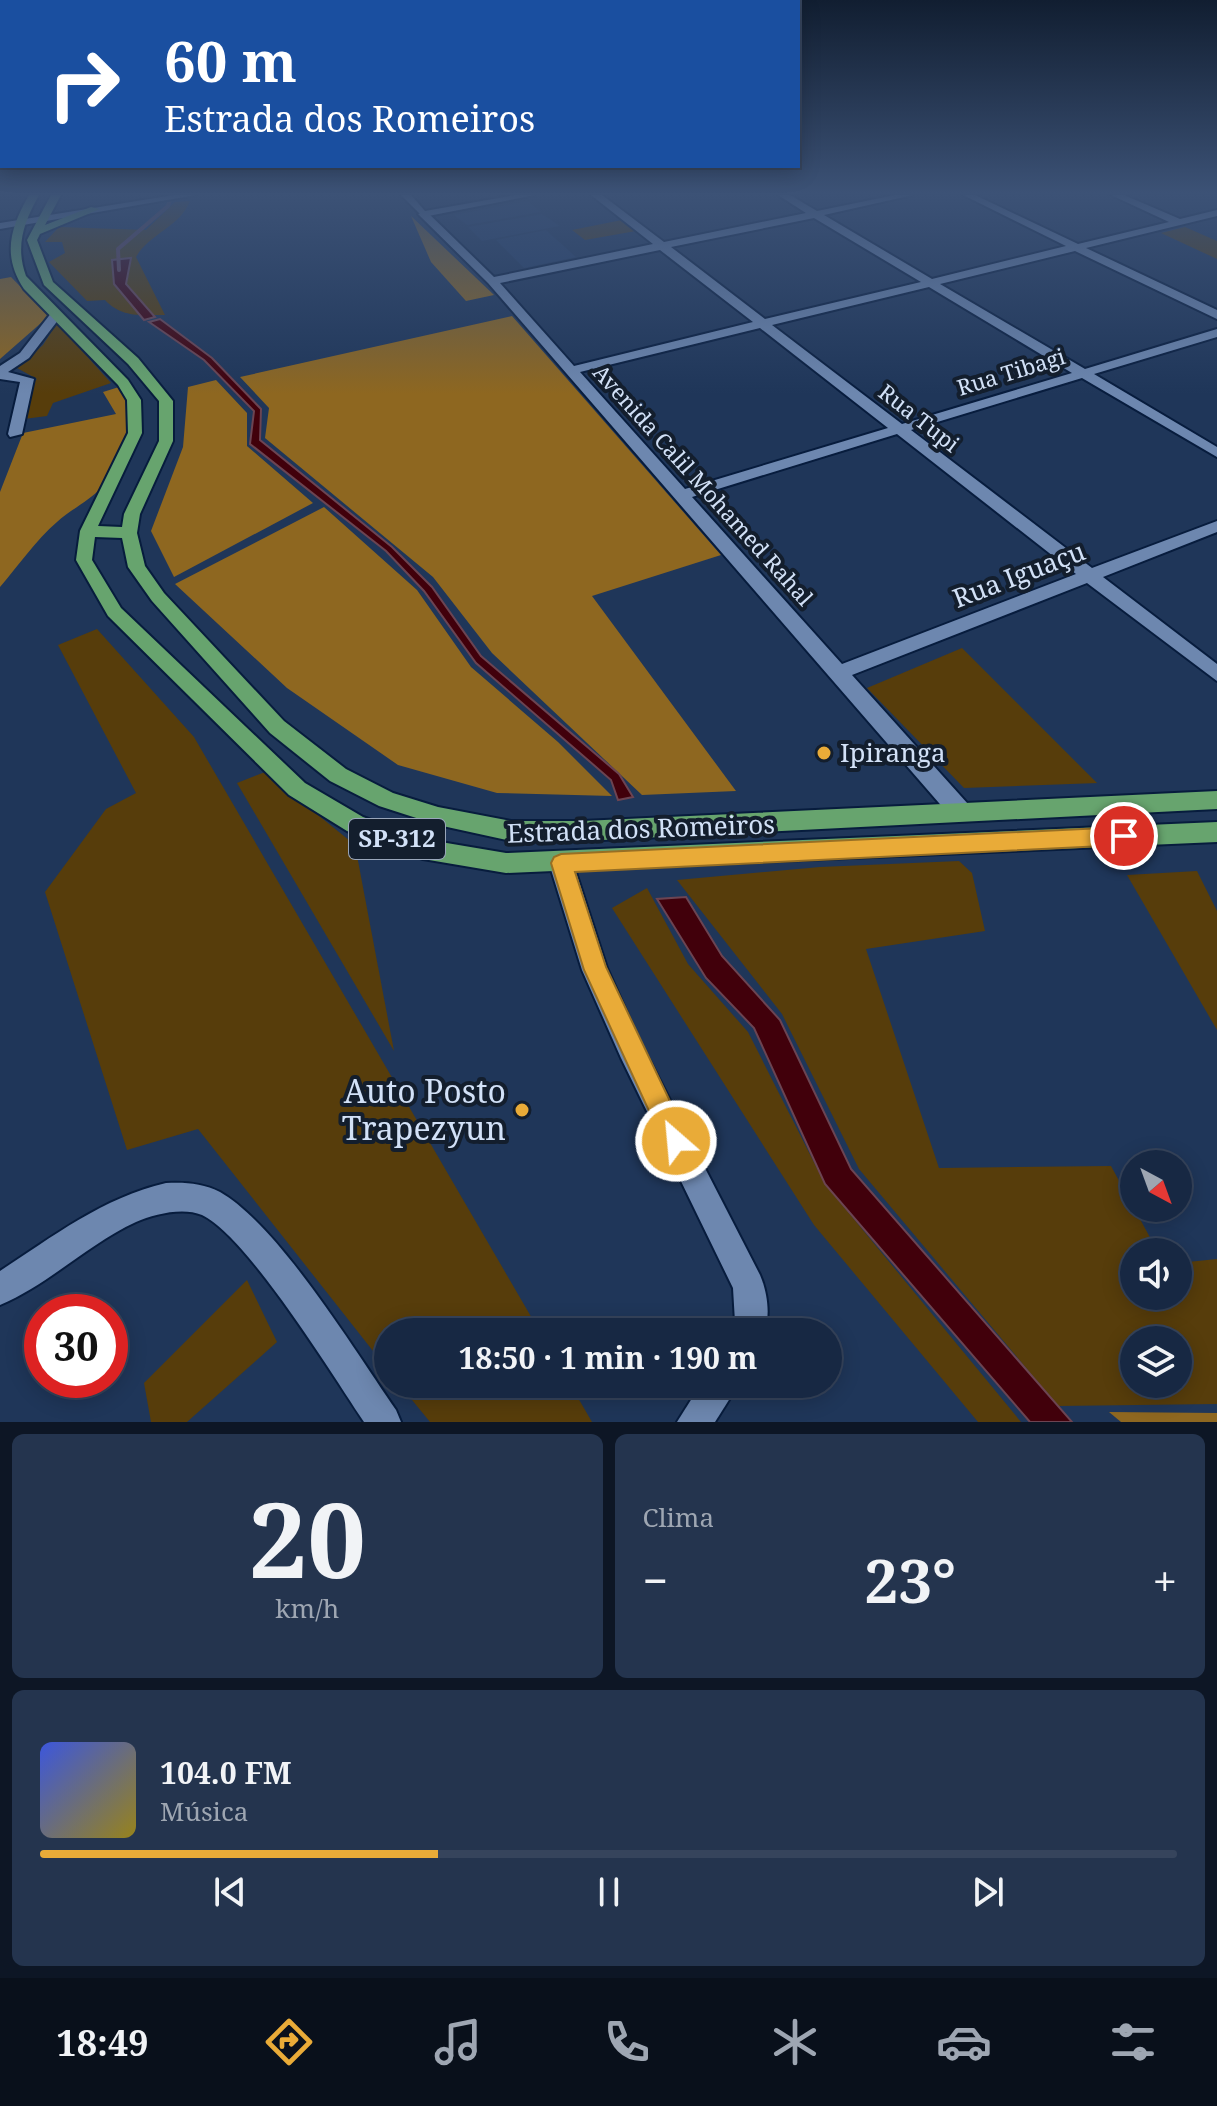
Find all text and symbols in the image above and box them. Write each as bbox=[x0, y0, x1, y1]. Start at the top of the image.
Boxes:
text: 60 m bbox=[164, 22, 297, 98]
icon: right bbox=[32, 32, 136, 136]
text: Estrada dos Romeiros bbox=[164, 94, 535, 143]
street label: Rua Tibagi bbox=[953, 340, 1069, 402]
street label: Avenida Calil Mohamed Rahal bbox=[587, 357, 820, 612]
street label: Rua Tupi bbox=[873, 376, 966, 458]
street label: Rua Iguaçu bbox=[947, 532, 1090, 616]
place label: Ipiranga bbox=[840, 734, 946, 770]
marker: Ipiranga bbox=[815, 744, 833, 762]
pin bbox=[1090, 802, 1158, 870]
street label: Estrada dos Romeiros bbox=[506, 805, 776, 851]
icon: arrive bbox=[1102, 814, 1146, 858]
road number: SP-312 bbox=[349, 819, 445, 859]
place label: Auto Posto Trapezyun bbox=[342, 1069, 506, 1149]
position arrow bbox=[634, 1099, 718, 1183]
marker: Auto Posto Trapezyun bbox=[513, 1101, 531, 1119]
north arrow bbox=[1120, 1150, 1192, 1222]
map controls bbox=[1120, 1150, 1192, 1398]
button: sound bbox=[1120, 1238, 1192, 1310]
speed limit sign: 30 bbox=[24, 1294, 128, 1398]
button: layers bbox=[1120, 1326, 1192, 1398]
text: 18:50 · 1 min · 190 m bbox=[459, 1337, 757, 1378]
text: 20 bbox=[248, 1467, 366, 1608]
text: Clima bbox=[643, 1499, 714, 1535]
text: 23° bbox=[864, 1539, 956, 1621]
text: − bbox=[643, 1550, 668, 1610]
text: + bbox=[1152, 1550, 1177, 1610]
text: km/h bbox=[275, 1590, 339, 1626]
text: 104.0 FM bbox=[160, 1752, 292, 1793]
text: Música bbox=[160, 1793, 248, 1829]
icon: previous bbox=[208, 1870, 252, 1914]
icon: pause bbox=[587, 1870, 631, 1914]
icon: next bbox=[966, 1870, 1010, 1914]
icon: directions bbox=[261, 2014, 317, 2070]
icon: music bbox=[430, 2014, 486, 2070]
icon: phone bbox=[599, 2014, 655, 2070]
icon: climate bbox=[767, 2014, 823, 2070]
icon: car bbox=[936, 2014, 992, 2070]
icon: filters bbox=[1105, 2014, 1161, 2070]
text: 18:49 bbox=[56, 2018, 149, 2067]

